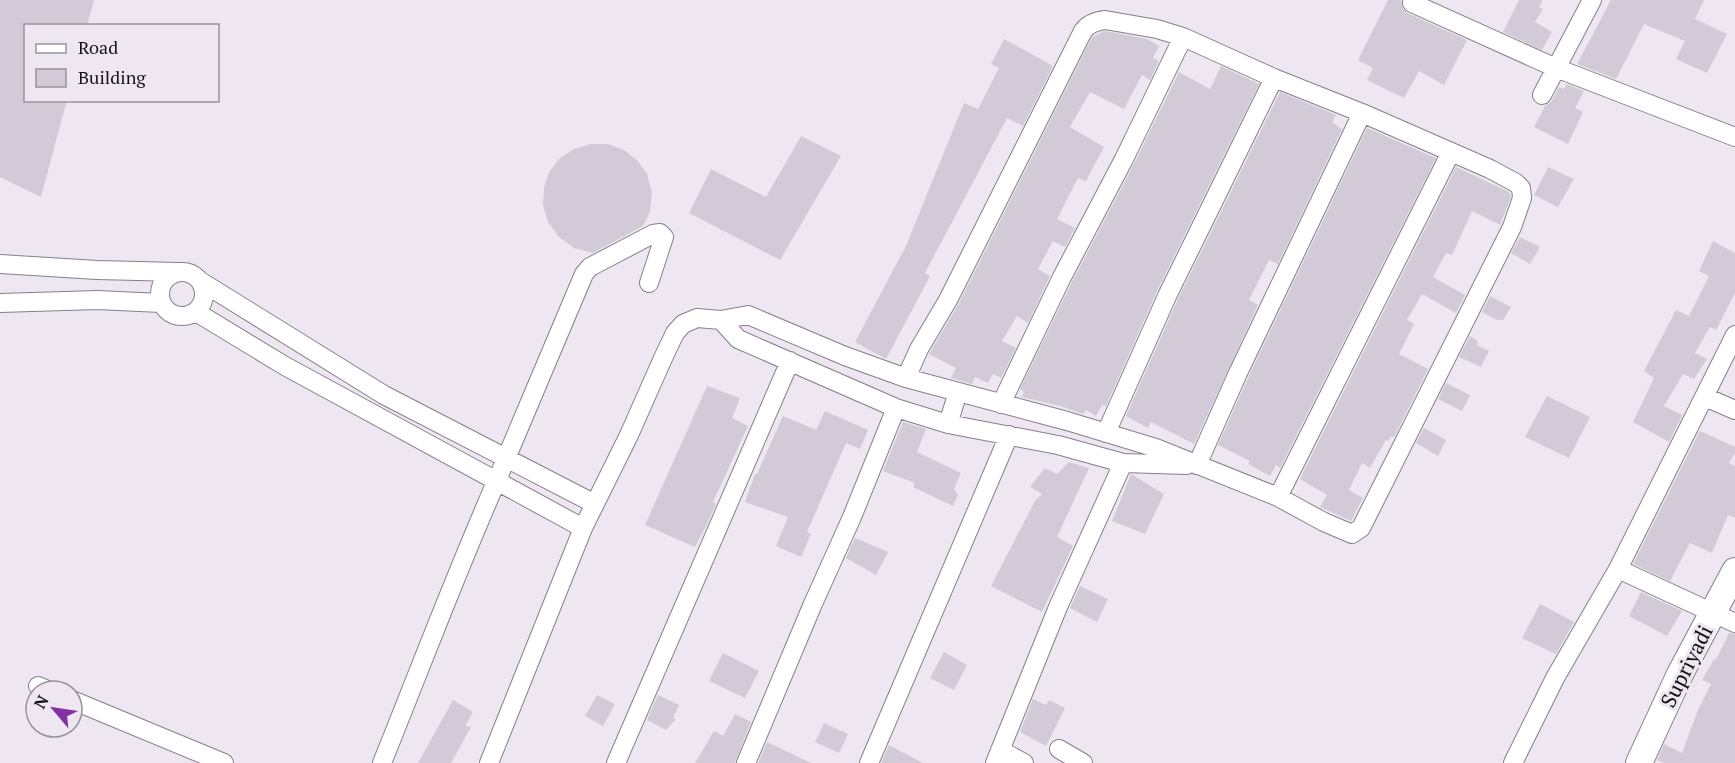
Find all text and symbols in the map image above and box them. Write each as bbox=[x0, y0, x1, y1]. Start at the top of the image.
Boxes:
legend bbox=[24, 24, 219, 102]
text: Road bbox=[78, 35, 118, 59]
text: Building bbox=[78, 65, 146, 89]
street label: Supriyadi bbox=[1653, 620, 1719, 712]
north arrow bbox=[24, 679, 84, 739]
text: N bbox=[28, 691, 53, 712]

